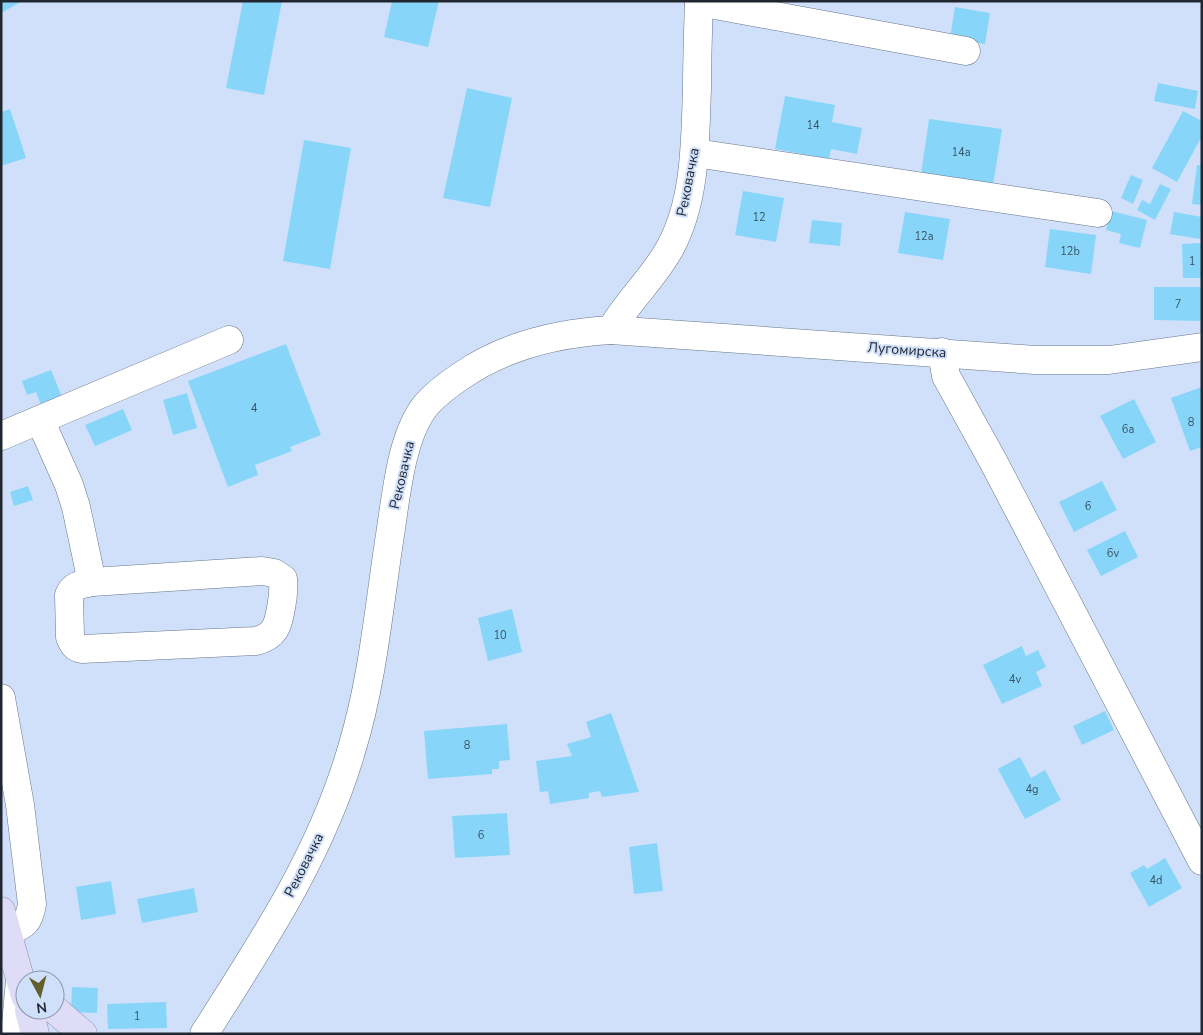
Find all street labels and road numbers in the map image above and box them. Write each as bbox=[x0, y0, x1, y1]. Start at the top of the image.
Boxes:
street label: Рековачка bbox=[672, 146, 704, 218]
street label: Лугомирска bbox=[867, 338, 947, 362]
street label: Рековачка bbox=[385, 439, 419, 511]
street label: Рековачка bbox=[280, 830, 328, 900]

